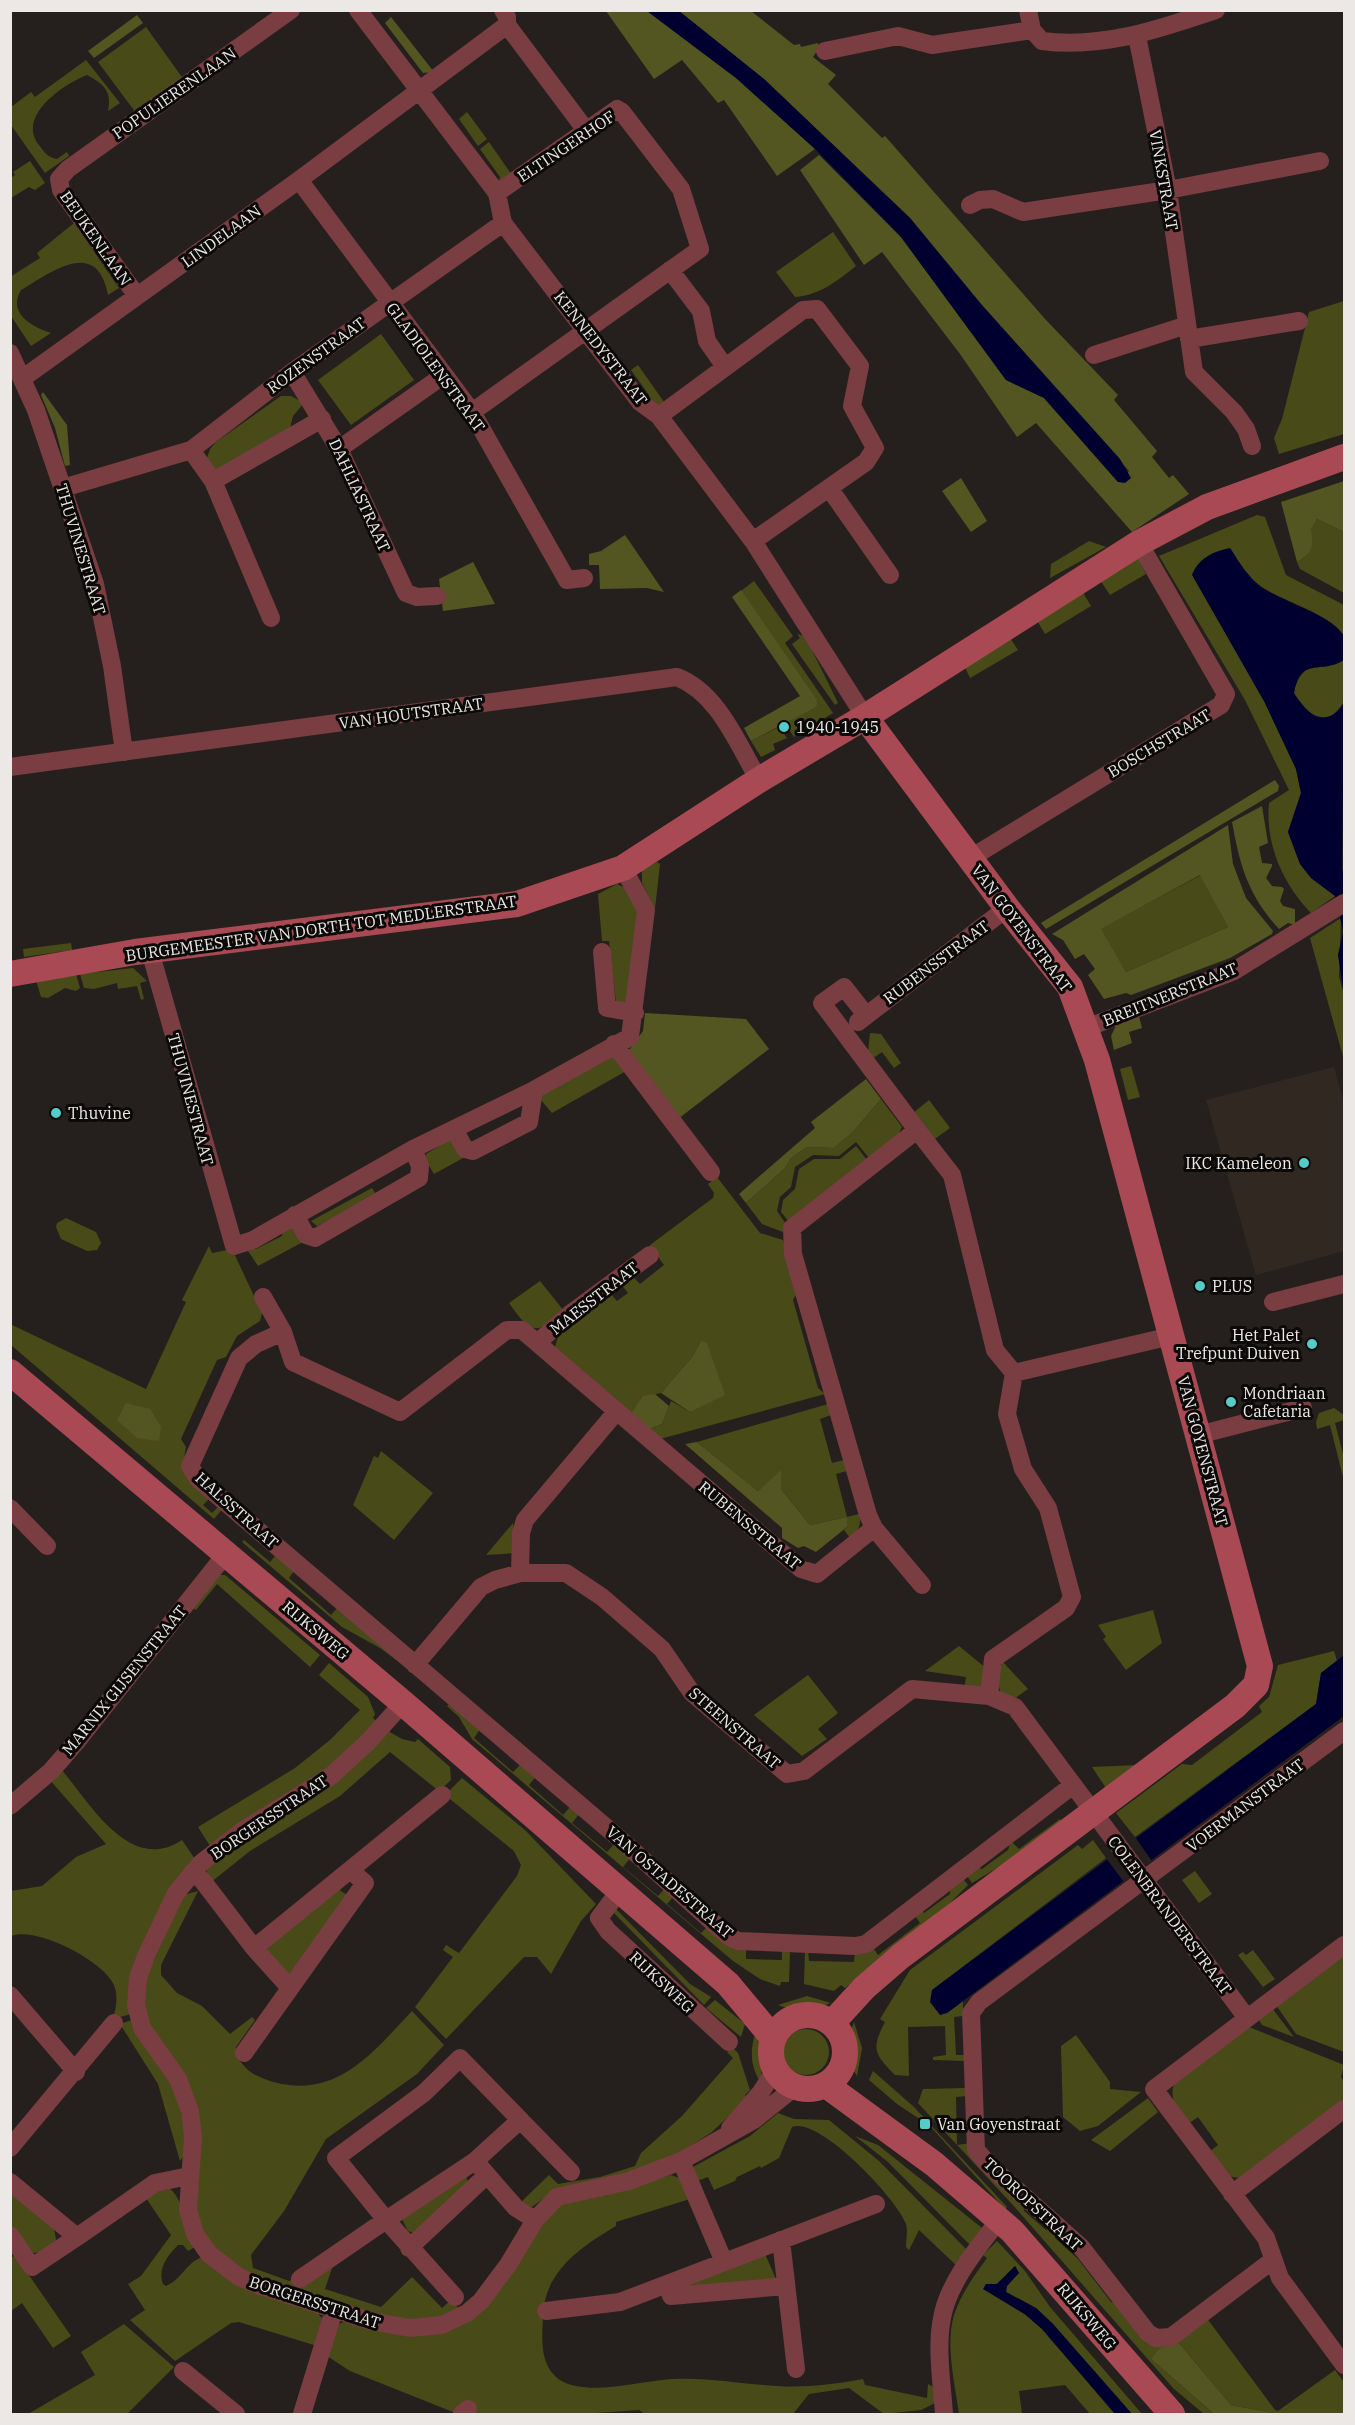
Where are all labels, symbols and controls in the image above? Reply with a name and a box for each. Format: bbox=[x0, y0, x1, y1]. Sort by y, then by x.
street label: POPULIERENLAAN bbox=[108, 43, 240, 143]
street label: ELTINGERHOF bbox=[513, 106, 619, 186]
street label: VINKSTRAAT bbox=[1145, 128, 1183, 232]
street label: BEUKENLAAN bbox=[56, 187, 136, 289]
street label: LINDELAAN bbox=[177, 200, 265, 272]
street label: KENNEDYSTRAAT bbox=[550, 287, 652, 409]
street label: GLADIOLENSTRAAT bbox=[382, 298, 490, 436]
street label: ROZENSTRAAT bbox=[263, 313, 369, 397]
street label: DAHLIASTRAAT bbox=[325, 435, 395, 555]
street label: THUVINESTRAAT bbox=[52, 481, 110, 617]
street label: VAN HOUTSTRAAT bbox=[338, 693, 484, 733]
street label: BOSCHSTRAAT bbox=[1104, 704, 1214, 782]
place label: 1940-1945 bbox=[796, 717, 879, 737]
marker: 1940-1945 bbox=[777, 720, 791, 734]
street label: VAN GOYENSTRAAT bbox=[967, 860, 1077, 996]
street label: BURGEMEESTER VAN DORTH TOT MEDLERSTRAAT bbox=[124, 891, 518, 965]
street label: RUBENSSTRAAT bbox=[879, 916, 993, 1008]
street label: BREITNERSTRAAT bbox=[1100, 958, 1240, 1030]
street label: THUVINESTRAAT bbox=[164, 1031, 218, 1167]
place label: Thuvine bbox=[68, 1103, 131, 1123]
marker: Thuvine bbox=[49, 1106, 63, 1120]
place label: IKC Kameleon bbox=[1185, 1153, 1292, 1173]
marker: IKC Kameleon bbox=[1297, 1156, 1311, 1170]
street label: MAESSTRAAT bbox=[546, 1257, 642, 1339]
place label: PLUS bbox=[1212, 1276, 1252, 1296]
marker: PLUS bbox=[1193, 1279, 1207, 1293]
place label: Het Palet Trefpunt Duiven bbox=[1176, 1325, 1300, 1363]
marker: Het Palet Trefpunt Duiven bbox=[1305, 1337, 1319, 1351]
street label: VAN GOYENSTRAAT bbox=[1173, 1374, 1233, 1528]
place label: Mondriaan Cafetaria bbox=[1243, 1383, 1326, 1421]
marker: Mondriaan Cafetaria bbox=[1224, 1395, 1238, 1409]
street label: HALSSTRAAT bbox=[191, 1468, 283, 1552]
street label: RUBENSSTRAAT bbox=[695, 1476, 805, 1574]
street label: RIJKSWEG bbox=[278, 1596, 354, 1664]
street label: MARNIX GIJSENSTRAAT bbox=[57, 1601, 191, 1759]
street label: STEENSTRAAT bbox=[685, 1683, 785, 1773]
street label: VOERMANSTRAAT bbox=[1182, 1754, 1308, 1856]
street label: BORGERSSTRAAT bbox=[207, 1770, 331, 1864]
street label: VAN OSTADESTRAAT bbox=[602, 1821, 738, 1943]
street label: COLENBRANDERSTRAAT bbox=[1104, 1832, 1236, 1998]
street label: RIJKSWEG bbox=[625, 1947, 699, 2017]
place label: Van Goyenstraat bbox=[937, 2114, 1061, 2134]
marker: Van Goyenstraat bbox=[918, 2117, 932, 2131]
street label: TOOROPSTRAAT bbox=[979, 2153, 1087, 2255]
street label: BORGERSSTRAAT bbox=[247, 2271, 383, 2333]
street label: RIJKSWEG bbox=[1053, 2278, 1121, 2354]

